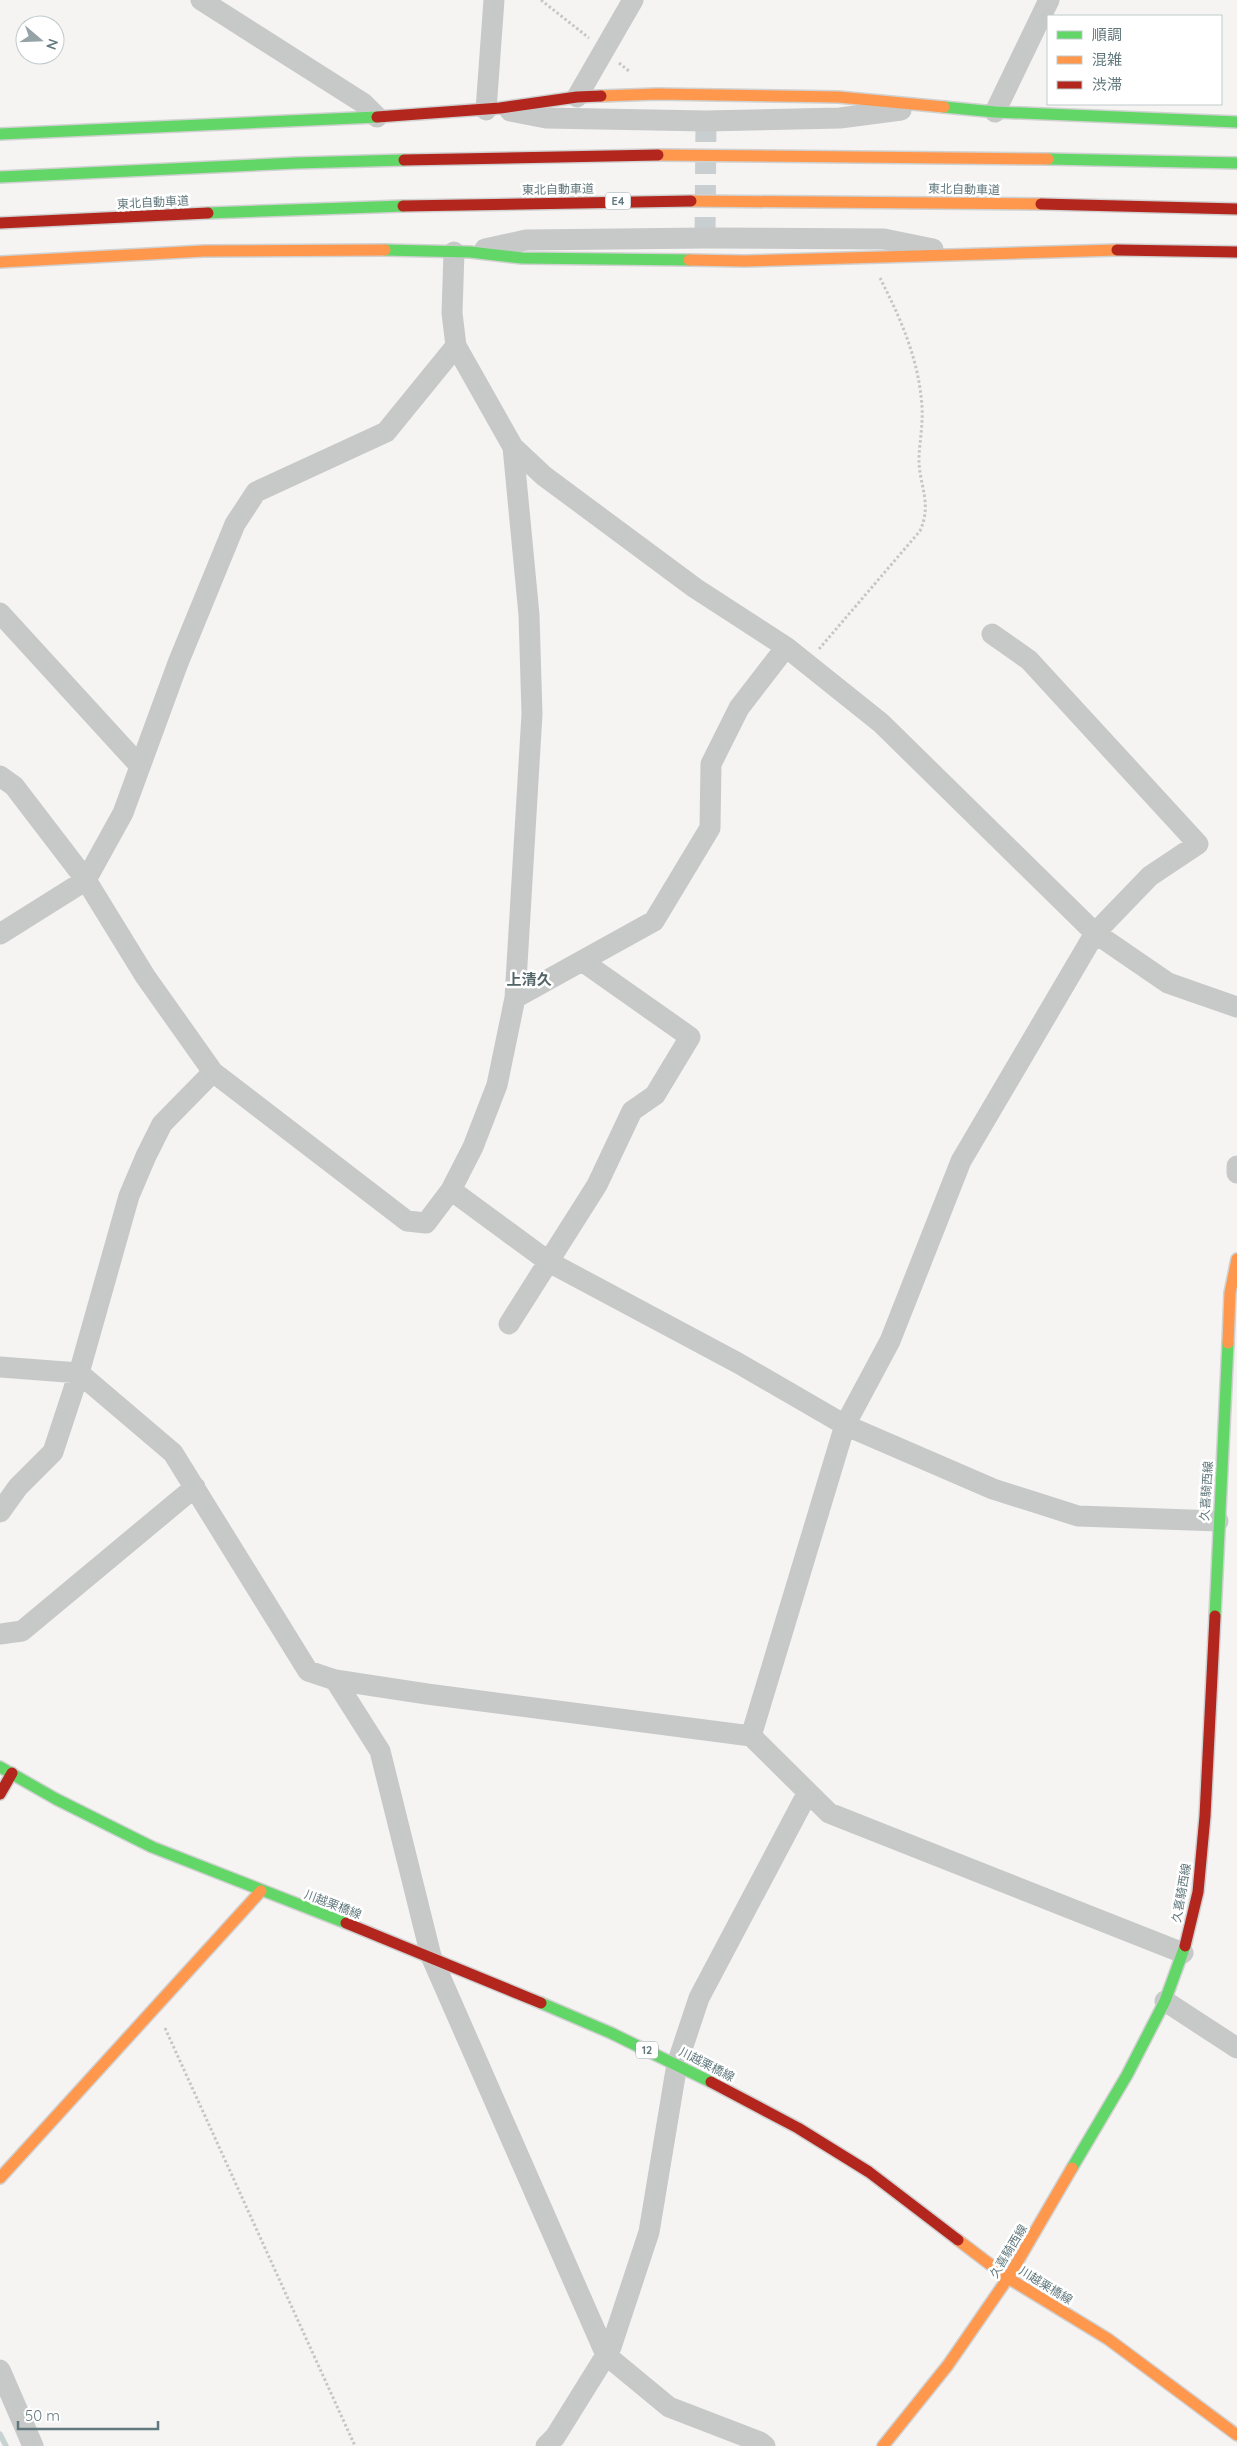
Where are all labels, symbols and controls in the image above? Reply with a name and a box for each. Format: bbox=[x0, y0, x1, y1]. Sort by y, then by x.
north arrow bbox=[15, 15, 65, 65]
legend bbox=[1047, 15, 1222, 105]
text: 順調 bbox=[1092, 25, 1122, 44]
text: N bbox=[42, 36, 62, 52]
text: 混雑 bbox=[1092, 50, 1122, 69]
text: 渋滞 bbox=[1092, 75, 1122, 94]
street label: 東北自動車道 bbox=[522, 181, 594, 197]
street label: 東北自動車道 bbox=[928, 181, 1000, 197]
road number: E4 bbox=[606, 192, 630, 210]
street label: 東北自動車道 bbox=[117, 193, 189, 211]
district label: 上清久 bbox=[506, 970, 552, 989]
street label: 久喜騎西線 bbox=[1196, 1461, 1216, 1521]
street label: 久喜騎西線 bbox=[1168, 1862, 1194, 1924]
street label: 川越栗橋線 bbox=[302, 1886, 364, 1922]
road number: 12 bbox=[636, 2042, 658, 2058]
street label: 川越栗橋線 bbox=[677, 2044, 737, 2084]
street label: 久喜騎西線 bbox=[986, 2221, 1030, 2281]
street label: 川越栗橋線 bbox=[1017, 2263, 1075, 2307]
scale bar bbox=[18, 2398, 158, 2430]
text: 50 m bbox=[25, 2406, 60, 2425]

